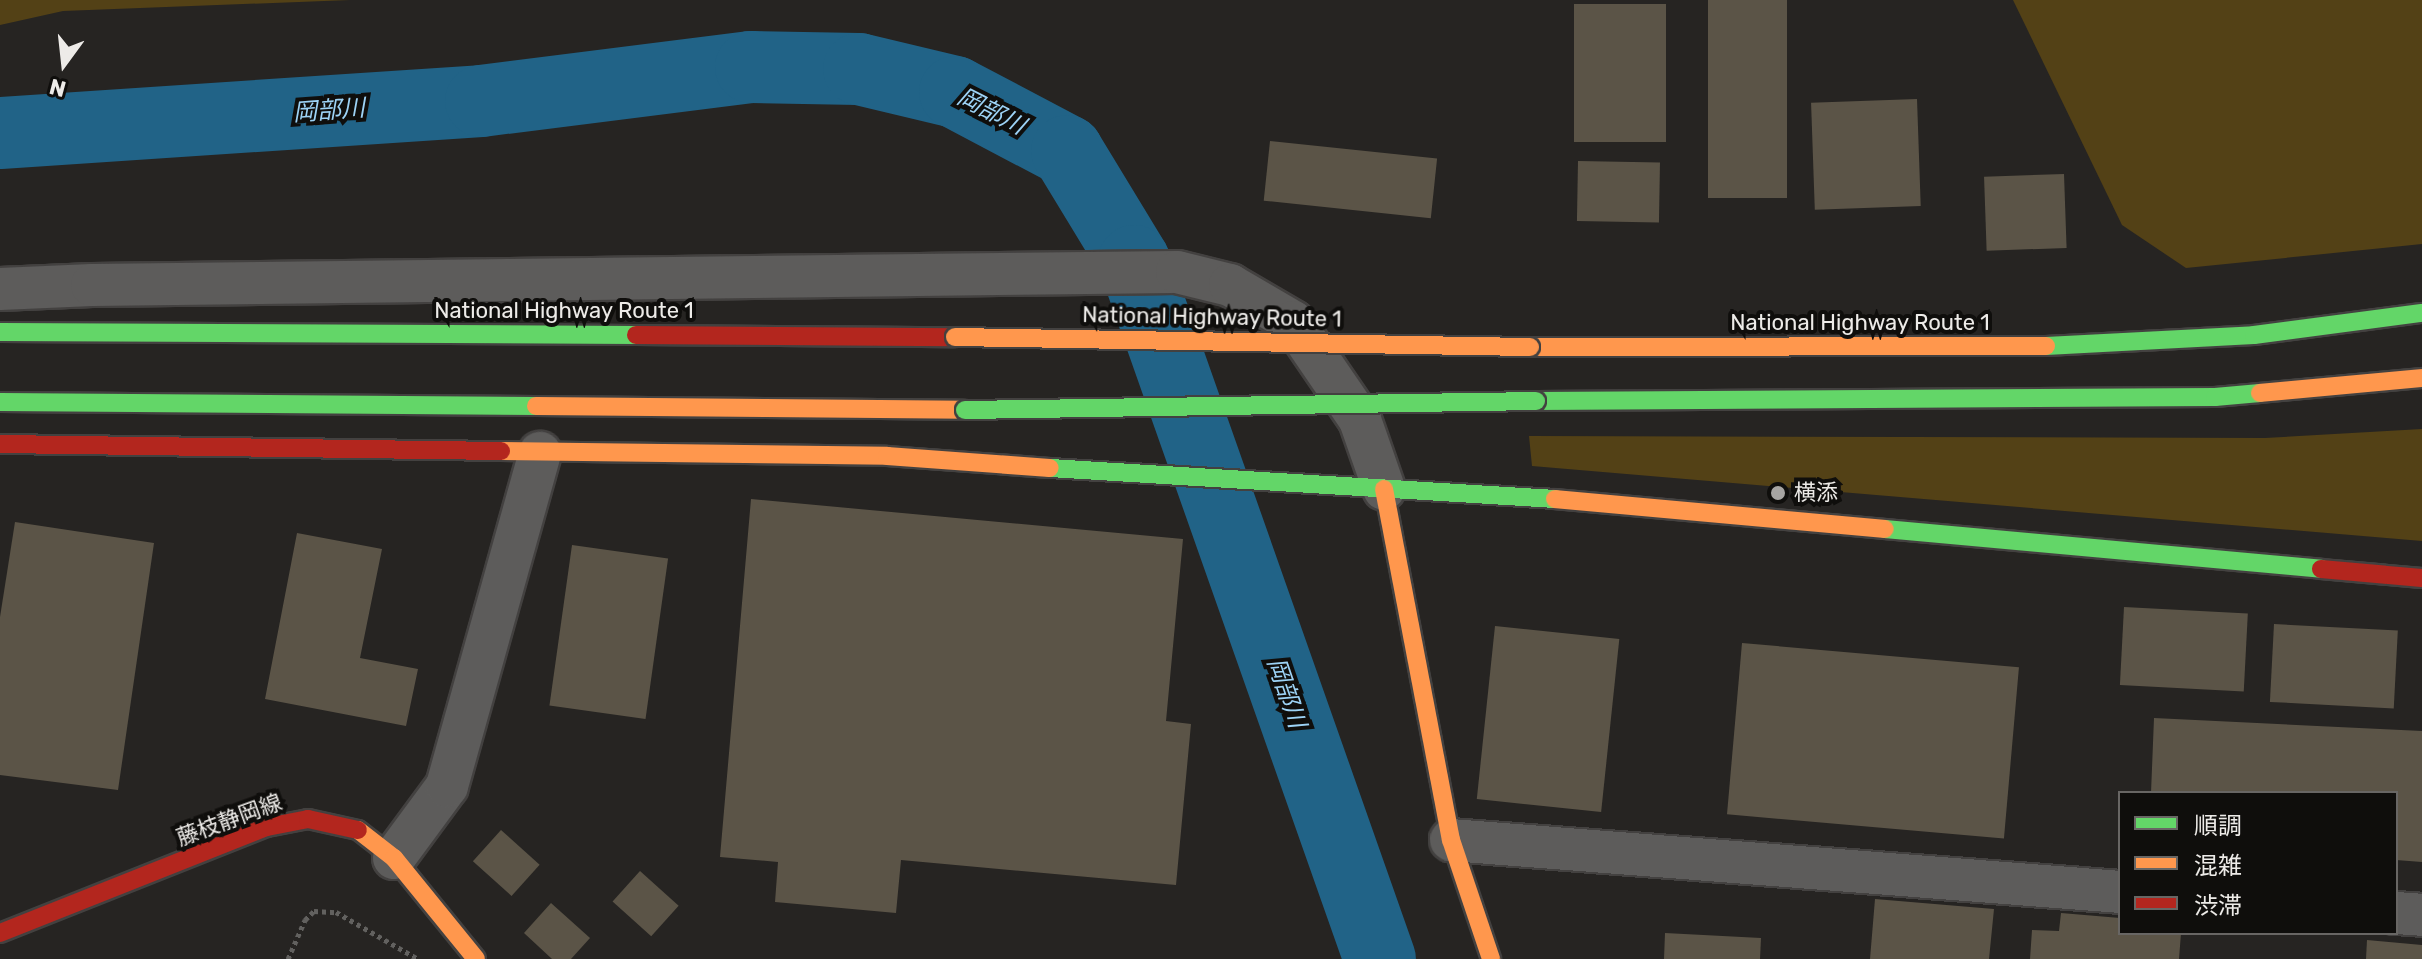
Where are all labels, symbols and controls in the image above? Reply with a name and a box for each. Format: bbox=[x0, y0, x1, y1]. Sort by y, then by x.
north arrow bbox=[24, 24, 104, 104]
text: N bbox=[47, 73, 69, 103]
water label: 岡部川 bbox=[952, 83, 1030, 141]
water label: 岡部川 bbox=[292, 94, 366, 128]
street label: National Highway Route 1 bbox=[434, 298, 694, 324]
street label: National Highway Route 1 bbox=[1082, 302, 1342, 332]
street label: National Highway Route 1 bbox=[1730, 310, 1990, 336]
place label: 横添 bbox=[1794, 480, 1838, 506]
marker: 横添 bbox=[1769, 484, 1787, 502]
water label: 岡部川 bbox=[1261, 654, 1311, 732]
street label: 藤枝静岡線 bbox=[173, 789, 285, 851]
legend bbox=[2118, 791, 2398, 935]
text: 順調 bbox=[2194, 812, 2242, 840]
text: 混雑 bbox=[2194, 852, 2242, 880]
text: 渋滞 bbox=[2194, 892, 2242, 920]

